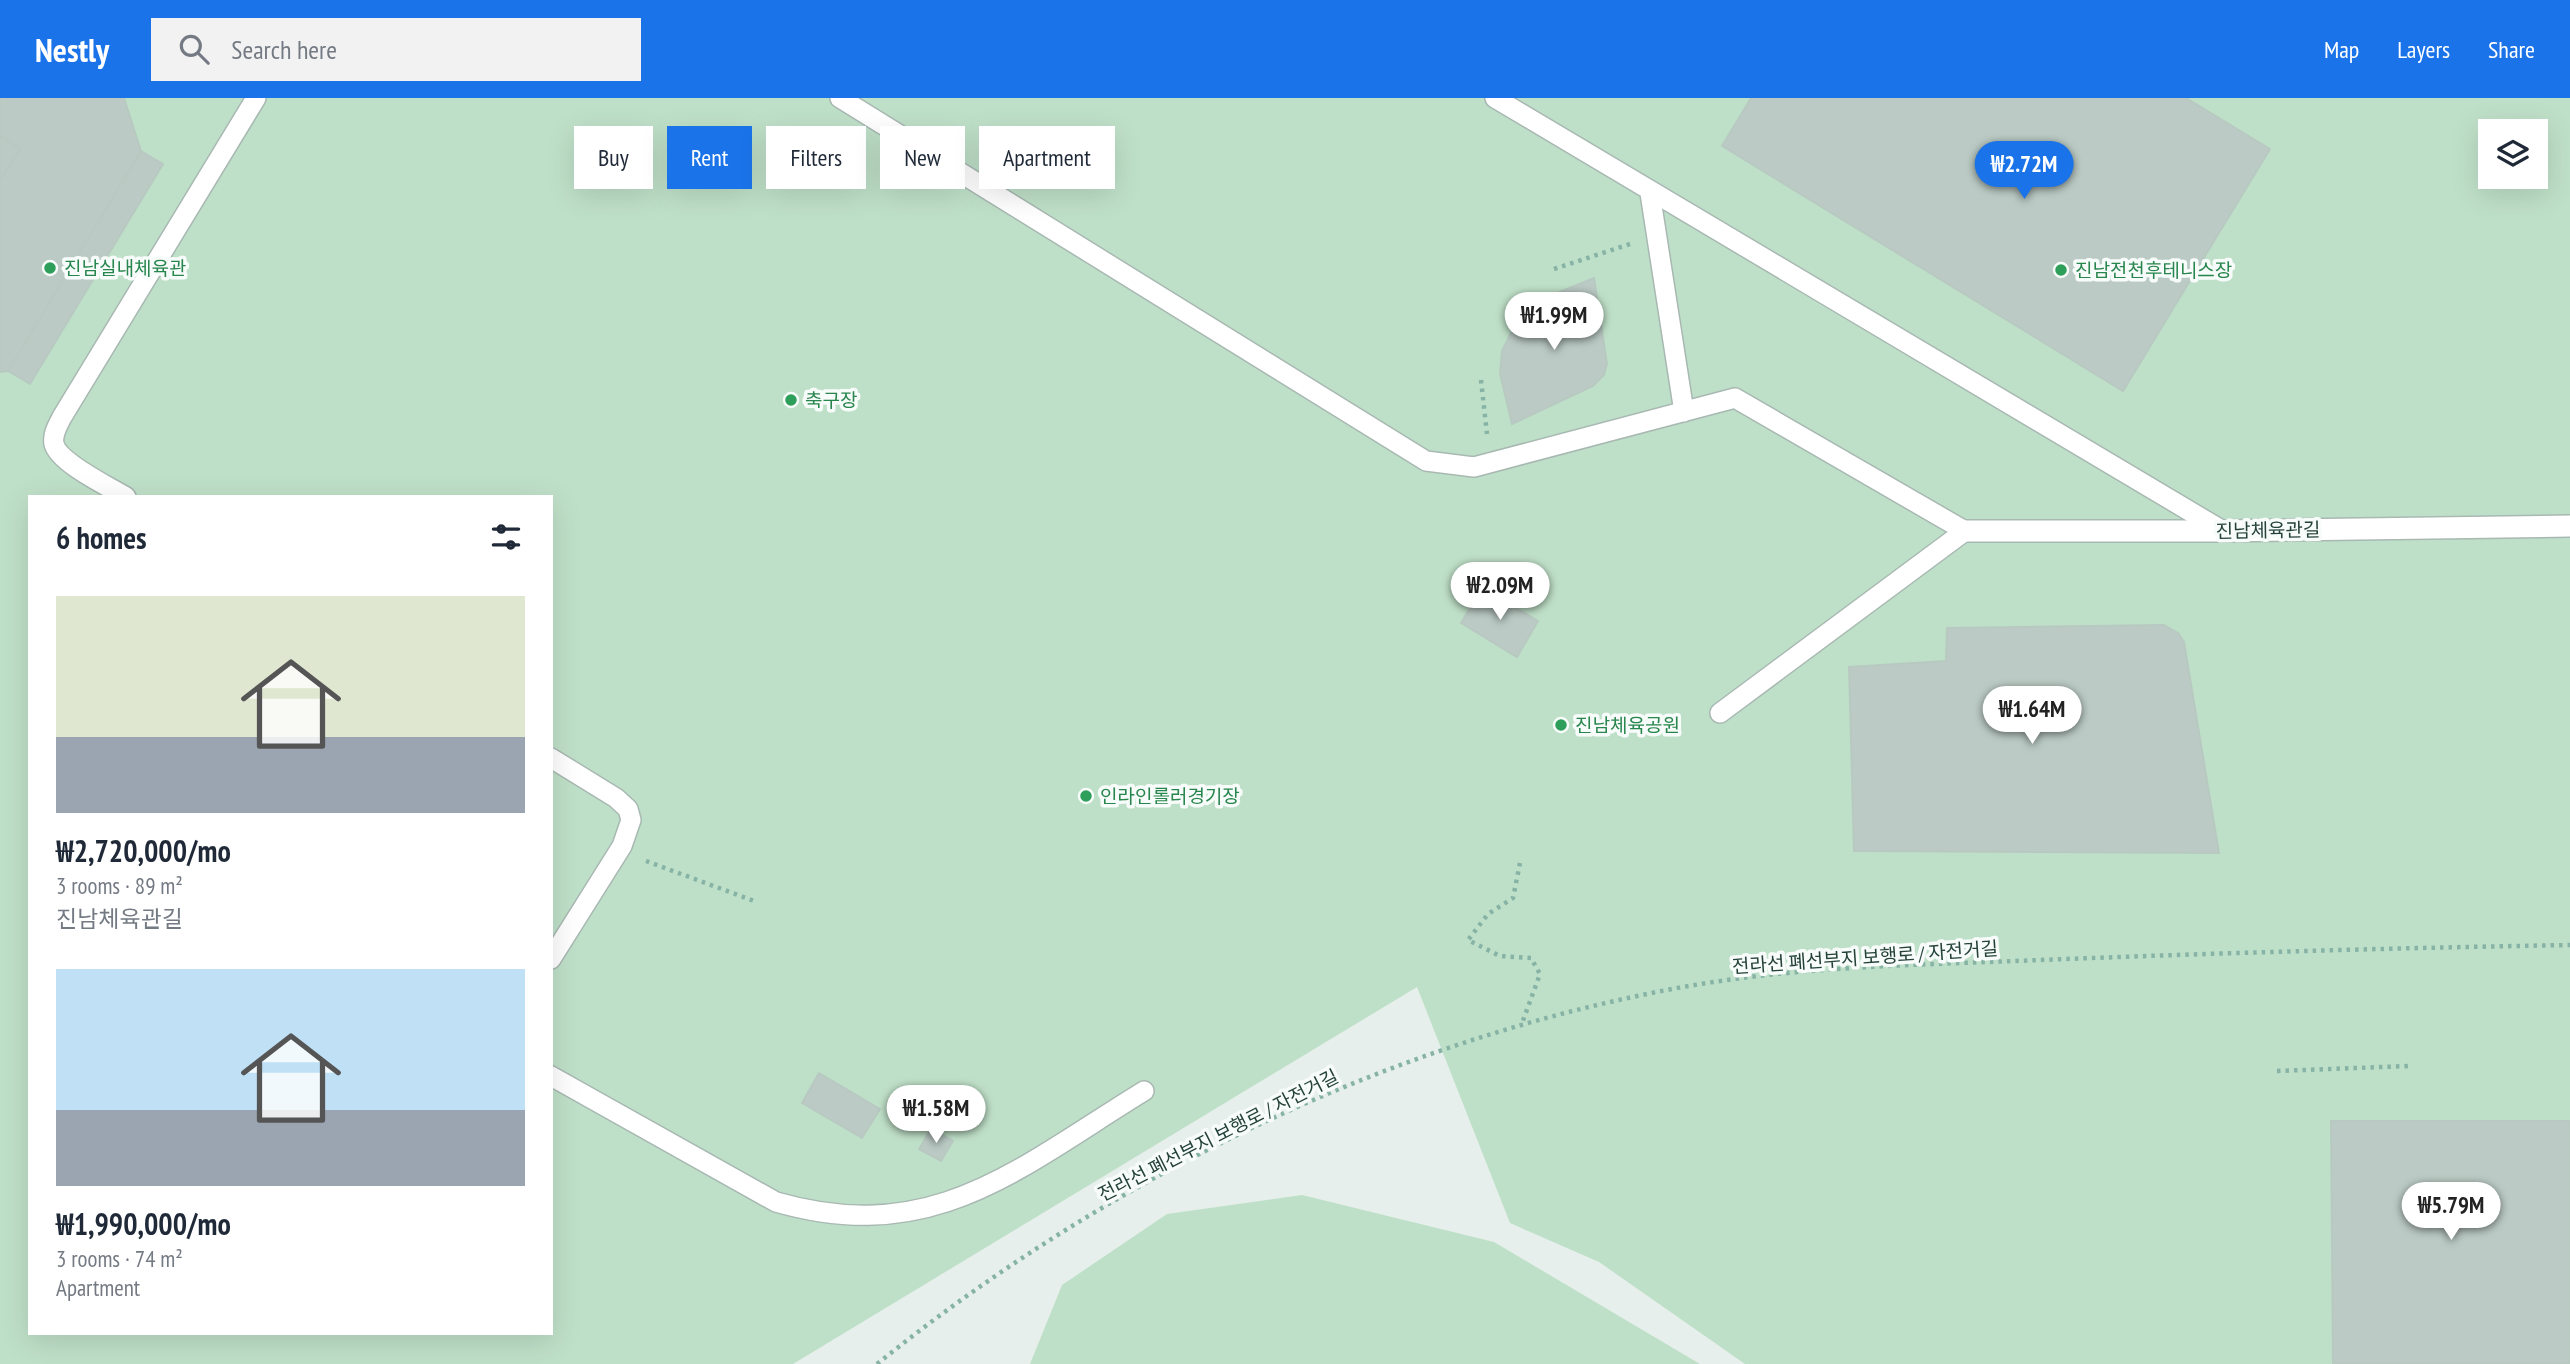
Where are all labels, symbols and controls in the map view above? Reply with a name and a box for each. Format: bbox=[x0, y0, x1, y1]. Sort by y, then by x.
search box bbox=[151, 18, 641, 81]
text: Nestly bbox=[35, 28, 109, 71]
icon: search bbox=[175, 30, 213, 68]
text: Search here bbox=[231, 33, 337, 66]
text: Map bbox=[2324, 34, 2359, 65]
text: Layers bbox=[2397, 34, 2450, 65]
text: Share bbox=[2488, 34, 2535, 65]
map controls bbox=[2478, 119, 2548, 189]
button: layers bbox=[2478, 119, 2548, 189]
chip: Buy bbox=[574, 126, 653, 189]
chip: Rent bbox=[667, 126, 752, 189]
chip: Filters bbox=[766, 126, 866, 189]
chip: New bbox=[880, 126, 965, 189]
chip: Apartment bbox=[979, 126, 1115, 189]
pin: ₩2.72M bbox=[1967, 141, 2081, 201]
text: ₩2.72M bbox=[1991, 149, 2057, 178]
place label: 진남실내체육관 bbox=[64, 256, 186, 280]
place label: 진남전천후테니스장 bbox=[2075, 258, 2232, 282]
marker: 진남실내체육관 bbox=[42, 260, 58, 276]
marker: 진남전천후테니스장 bbox=[2053, 262, 2069, 278]
pin: ₩1.99M bbox=[1497, 292, 1611, 352]
text: ₩1.99M bbox=[1521, 300, 1587, 329]
place label: 축구장 bbox=[805, 388, 857, 412]
marker: 축구장 bbox=[783, 392, 799, 408]
street label: 진남체육관길 bbox=[2215, 517, 2321, 543]
text: 6 homes bbox=[56, 518, 147, 557]
icon: filters bbox=[487, 518, 525, 556]
pin: ₩2.09M bbox=[1443, 562, 1557, 622]
text: ₩2.09M bbox=[1467, 570, 1533, 599]
icon: home bbox=[228, 641, 354, 767]
pin: ₩1.64M bbox=[1975, 686, 2089, 746]
text: ₩1.64M bbox=[1999, 694, 2065, 723]
place label: 진남체육공원 bbox=[1575, 713, 1680, 737]
marker: 진남체육공원 bbox=[1553, 717, 1569, 733]
place label: 인라인롤러경기장 bbox=[1100, 784, 1240, 808]
marker: 인라인롤러경기장 bbox=[1078, 788, 1094, 804]
text: ₩2,720,000/mo bbox=[56, 831, 231, 870]
text: 3 rooms · 89 m² bbox=[56, 871, 183, 900]
text: 진남체육관길 bbox=[56, 904, 183, 933]
street label: 전라선 폐선부지 보행로 / 자전거길 bbox=[1731, 936, 1999, 978]
icon: home bbox=[228, 1015, 354, 1141]
street label: 전라선 폐선부지 보행로 / 자전거길 bbox=[1094, 1064, 1342, 1206]
pin: ₩1.58M bbox=[879, 1086, 993, 1145]
text: ₩1.58M bbox=[903, 1093, 969, 1122]
pin: ₩5.79M bbox=[2394, 1182, 2508, 1242]
text: ₩5.79M bbox=[2418, 1190, 2484, 1219]
text: ₩1,990,000/mo bbox=[56, 1204, 231, 1243]
text: 3 rooms · 74 m² bbox=[56, 1244, 183, 1273]
text: Apartment bbox=[56, 1273, 140, 1302]

